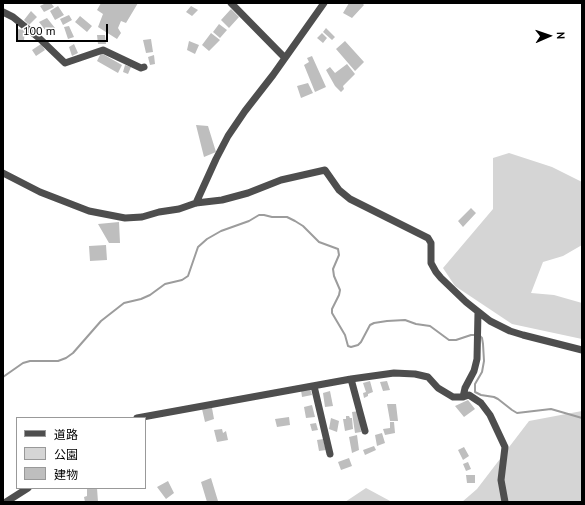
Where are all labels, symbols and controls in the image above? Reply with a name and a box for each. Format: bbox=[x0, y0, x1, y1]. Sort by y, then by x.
scale bar bbox=[18, 16, 110, 42]
north arrow bbox=[529, 16, 569, 56]
text: 100 m bbox=[23, 23, 56, 38]
text: N bbox=[554, 32, 568, 39]
legend bbox=[16, 417, 146, 489]
text: 道路 bbox=[54, 427, 78, 442]
text: 公園 bbox=[54, 447, 78, 462]
text: 建物 bbox=[54, 467, 78, 482]

